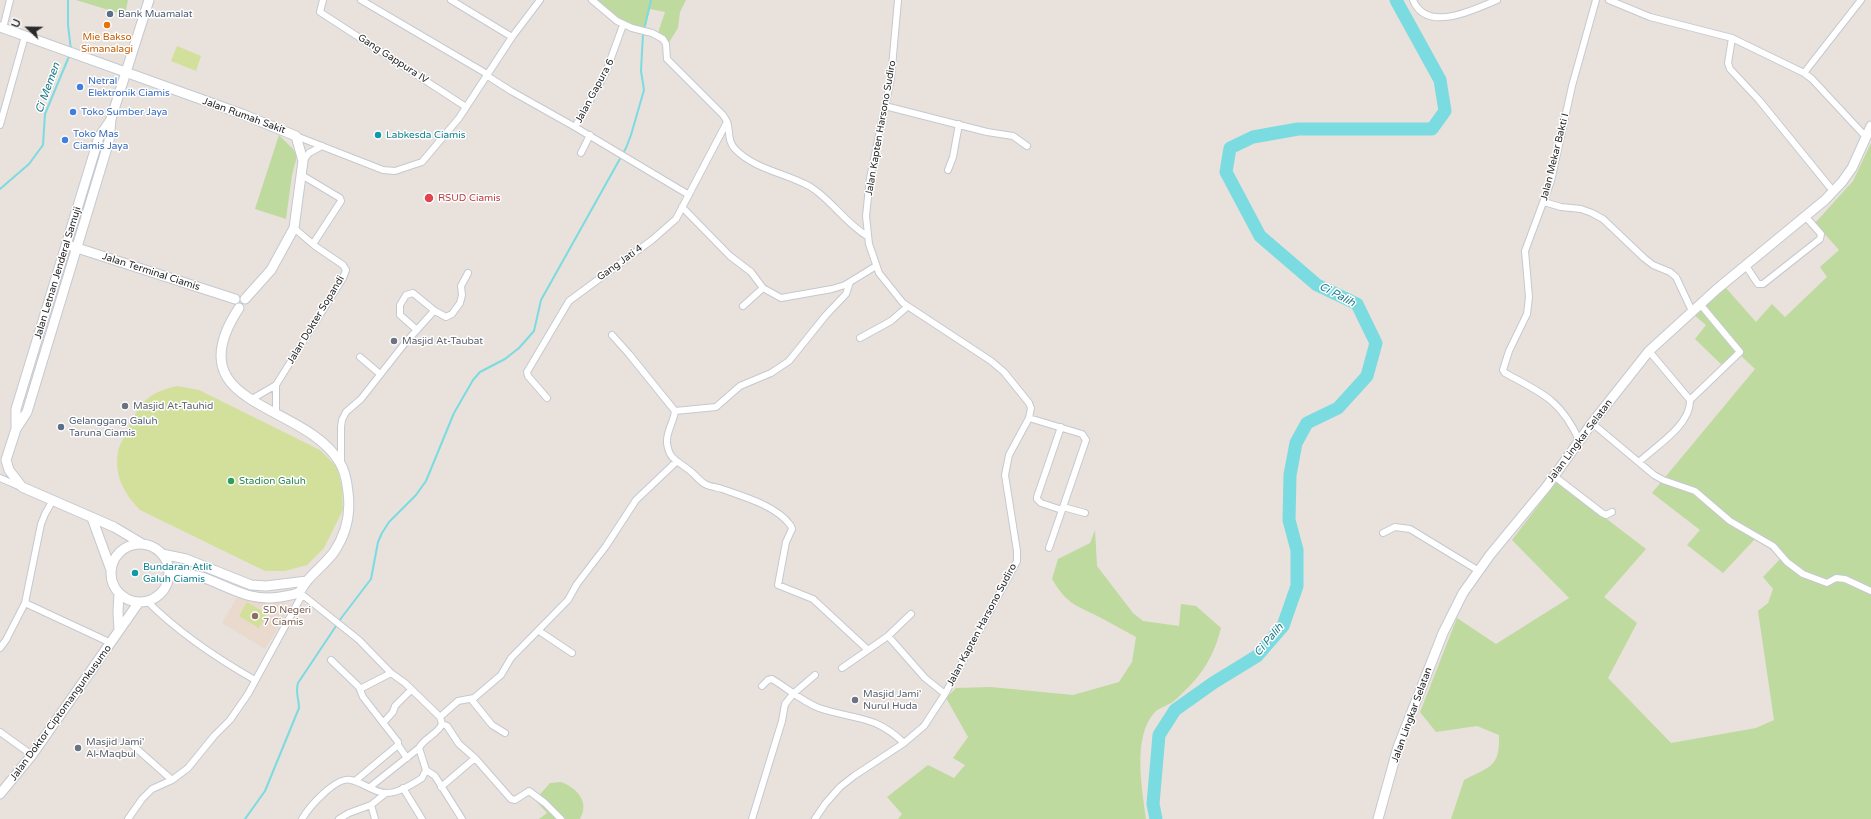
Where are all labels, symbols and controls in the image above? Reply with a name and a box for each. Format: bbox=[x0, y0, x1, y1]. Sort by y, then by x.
north arrow bbox=[8, 8, 48, 48]
place label: Bank Muamalat bbox=[118, 8, 193, 20]
marker: Bank Muamalat bbox=[105, 9, 115, 19]
text: U bbox=[9, 17, 24, 30]
marker: Mie Bakso Simanalagi bbox=[102, 20, 112, 30]
place label: Mie Bakso Simanalagi bbox=[81, 31, 133, 54]
street label: Gang Gappura IV bbox=[355, 32, 431, 86]
street label: Jalan Gapura 6 bbox=[573, 57, 617, 125]
street label: Jalan Kapten Harsono Sudiro bbox=[863, 59, 899, 197]
water label: Ci Memen bbox=[33, 61, 63, 115]
place label: Netral Elektronik Ciamis bbox=[88, 75, 170, 98]
marker: Netral Elektronik Ciamis bbox=[75, 82, 85, 92]
street label: Jalan Rumah Sakit bbox=[201, 95, 287, 137]
place label: Toko Sumber Jaya bbox=[81, 106, 167, 118]
marker: Toko Sumber Jaya bbox=[68, 107, 78, 117]
street label: Jalan Mekar Bakti I bbox=[1538, 112, 1572, 202]
place label: Toko Mas Ciamis Jaya bbox=[73, 128, 128, 152]
place label: Labkesda Ciamis bbox=[386, 129, 466, 141]
marker: Labkesda Ciamis bbox=[373, 130, 383, 140]
marker: Toko Mas Ciamis Jaya bbox=[60, 135, 70, 145]
marker: RSUD Ciamis bbox=[423, 192, 435, 204]
place label: RSUD Ciamis bbox=[438, 192, 500, 204]
street label: Jalan Letnan Jenderal Samuji bbox=[32, 205, 84, 341]
street label: Gang Jati 4 bbox=[595, 242, 645, 284]
street label: Jalan Terminal Ciamis bbox=[101, 251, 201, 293]
street label: Jalan Dokter Sopandi bbox=[285, 274, 347, 366]
water label: Ci Palih bbox=[1317, 280, 1357, 310]
place label: Masjid At-Taubat bbox=[402, 335, 483, 347]
marker: Masjid At-Taubat bbox=[389, 336, 399, 346]
street label: Jalan Lingkar Selatan bbox=[1545, 397, 1615, 485]
place label: Masjid At-Tauhid bbox=[133, 400, 213, 412]
marker: Masjid At-Tauhid bbox=[120, 401, 130, 411]
place label: Gelanggang Galuh Taruna Ciamis bbox=[69, 415, 158, 438]
marker: Gelanggang Galuh Taruna Ciamis bbox=[56, 422, 66, 432]
place label: Stadion Galuh bbox=[239, 475, 306, 487]
marker: Stadion Galuh bbox=[226, 476, 236, 486]
place label: Bundaran Atlit Galuh Ciamis bbox=[143, 561, 212, 584]
street label: Jalan Kapten Harsono Sudiro bbox=[945, 562, 1019, 688]
marker: Bundaran Atlit Galuh Ciamis bbox=[130, 568, 140, 578]
place label: SD Negeri 7 Ciamis bbox=[263, 604, 311, 628]
marker: SD Negeri 7 Ciamis bbox=[250, 611, 260, 621]
water label: Ci Palih bbox=[1252, 621, 1286, 659]
street label: Jalan Doktor Ciptomangunkusumo bbox=[8, 643, 114, 783]
street label: Jalan Lingkar Selatan bbox=[1389, 666, 1435, 764]
place label: Masjid Jami' Nurul Huda bbox=[863, 688, 921, 712]
marker: Masjid Jami' Nurul Huda bbox=[850, 695, 860, 705]
place label: Masjid Jami' Al-Maqbul bbox=[86, 736, 144, 760]
marker: Masjid Jami' Al-Maqbul bbox=[73, 743, 83, 753]

